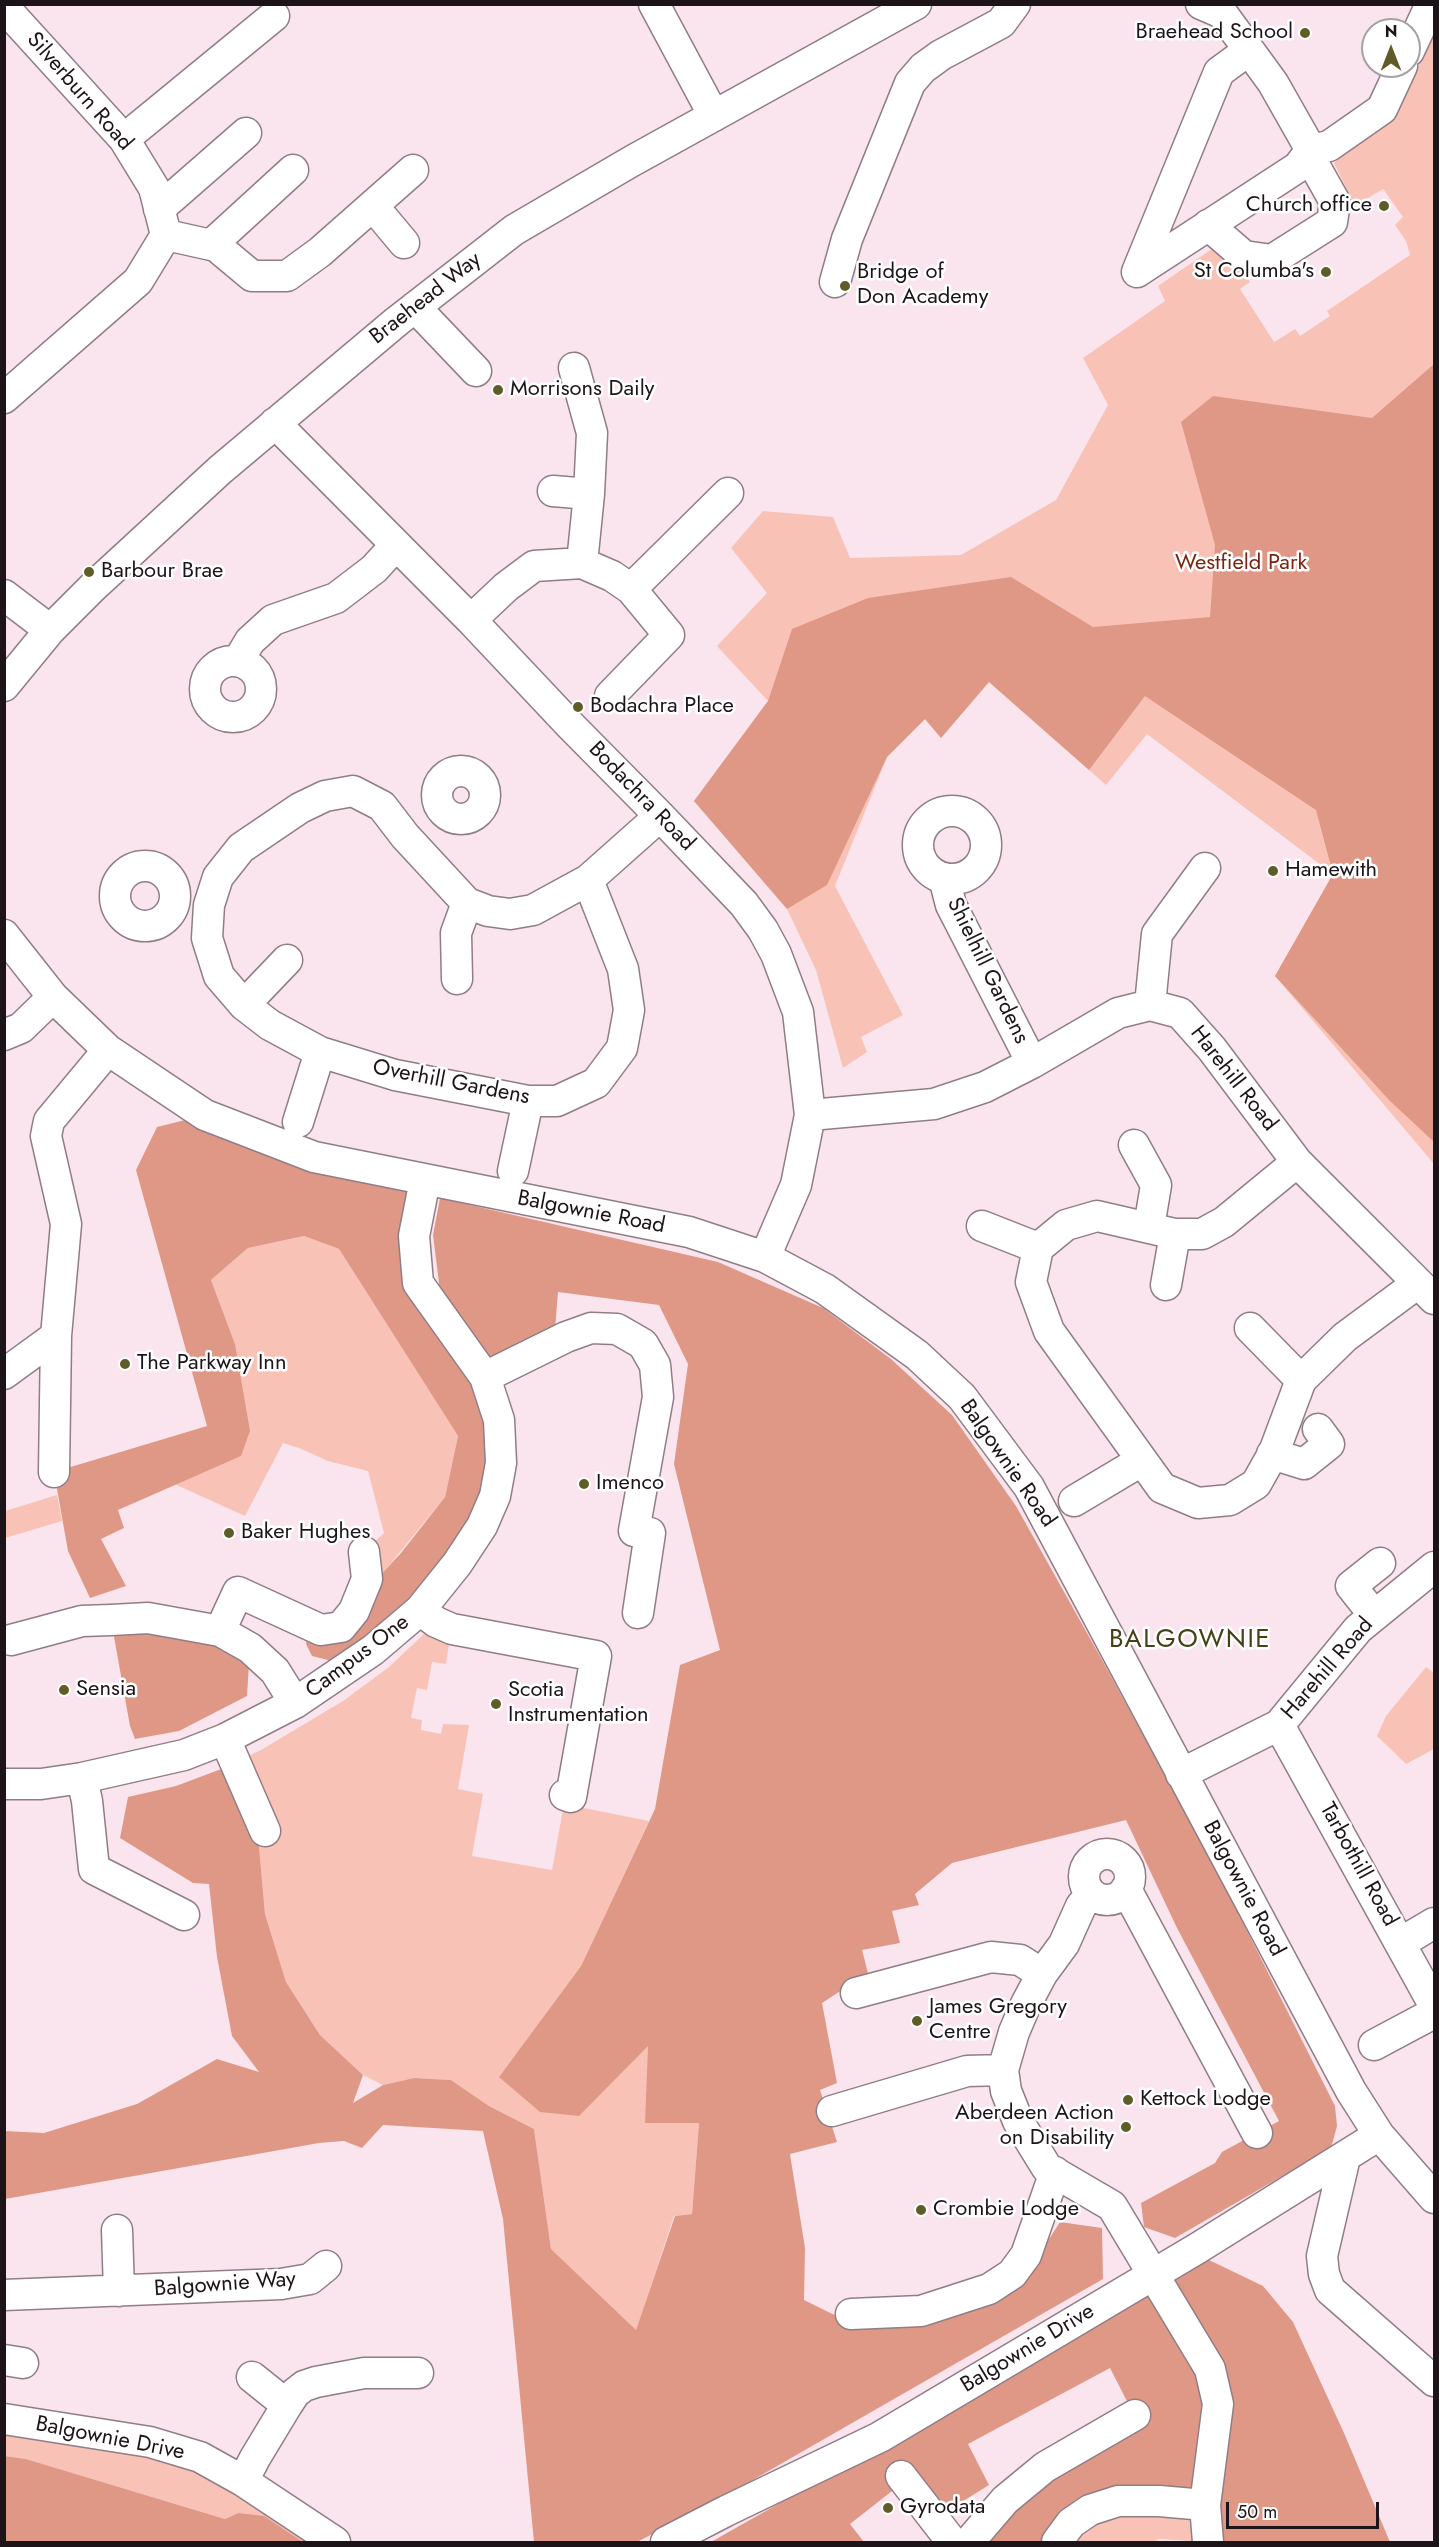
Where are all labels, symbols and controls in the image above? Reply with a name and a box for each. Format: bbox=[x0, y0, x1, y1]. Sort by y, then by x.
north arrow bbox=[1361, 18, 1421, 78]
place label: Braehead School bbox=[1135, 20, 1293, 46]
text: N bbox=[1385, 20, 1397, 43]
marker: Braehead School bbox=[1298, 26, 1312, 40]
street label: Silverburn Road bbox=[20, 27, 138, 157]
place label: Church office bbox=[1246, 193, 1372, 219]
marker: Church office bbox=[1377, 199, 1391, 213]
street label: Braehead Way bbox=[365, 247, 487, 351]
place label: St Columba's bbox=[1194, 259, 1314, 285]
place label: Bridge of Don Academy bbox=[857, 260, 988, 312]
marker: St Columba's bbox=[1319, 265, 1333, 279]
marker: Bridge of Don Academy bbox=[838, 279, 852, 293]
place label: Morrisons Daily bbox=[510, 377, 655, 403]
marker: Morrisons Daily bbox=[491, 383, 505, 397]
park label: Westfield Park bbox=[1175, 551, 1307, 577]
place label: Barbour Brae bbox=[101, 559, 223, 585]
marker: Barbour Brae bbox=[82, 565, 96, 579]
place label: Bodachra Place bbox=[590, 694, 734, 720]
marker: Bodachra Place bbox=[571, 700, 585, 714]
street label: Bodachra Road bbox=[582, 737, 700, 857]
place label: Hamewith bbox=[1285, 858, 1377, 884]
marker: Hamewith bbox=[1266, 864, 1280, 878]
street label: Shielhill Gardens bbox=[940, 894, 1034, 1048]
street label: Harehill Road bbox=[1184, 1021, 1282, 1137]
street label: Overhill Gardens bbox=[370, 1055, 532, 1111]
street label: Balgownie Road bbox=[515, 1186, 667, 1240]
place label: The Parkway Inn bbox=[137, 1351, 286, 1377]
marker: The Parkway Inn bbox=[118, 1357, 132, 1371]
street label: Balgownie Road bbox=[953, 1395, 1061, 1533]
place label: Imenco bbox=[596, 1471, 664, 1497]
marker: Imenco bbox=[577, 1477, 591, 1491]
place label: Baker Hughes bbox=[241, 1520, 370, 1546]
marker: Baker Hughes bbox=[222, 1526, 236, 1540]
street label: Campus One bbox=[301, 1610, 415, 1704]
street label: Harehill Road bbox=[1277, 1613, 1379, 1725]
district label: BALGOWNIE bbox=[1109, 1625, 1271, 1657]
place label: Sensia bbox=[76, 1677, 136, 1703]
place label: Scotia Instrumentation bbox=[508, 1678, 649, 1730]
marker: Sensia bbox=[57, 1683, 71, 1697]
marker: Scotia Instrumentation bbox=[489, 1697, 503, 1711]
street label: Tarbothill Road bbox=[1313, 1798, 1403, 1932]
street label: Balgownie Road bbox=[1196, 1817, 1290, 1961]
place label: James Gregory Centre bbox=[929, 1995, 1067, 2047]
marker: James Gregory Centre bbox=[910, 2014, 924, 2028]
place label: Kettock Lodge bbox=[1140, 2087, 1271, 2113]
marker: Kettock Lodge bbox=[1121, 2093, 1135, 2107]
place label: Aberdeen Action on Disability bbox=[955, 2101, 1114, 2152]
marker: Aberdeen Action on Disability bbox=[1119, 2120, 1133, 2134]
place label: Crombie Lodge bbox=[933, 2197, 1079, 2223]
marker: Crombie Lodge bbox=[914, 2203, 928, 2217]
street label: Balgownie Way bbox=[153, 2267, 297, 2303]
street label: Balgownie Drive bbox=[956, 2299, 1100, 2399]
street label: Balgownie Drive bbox=[33, 2412, 187, 2466]
scale bar bbox=[1229, 2490, 1382, 2528]
place label: Gyrodata bbox=[900, 2495, 985, 2521]
text: 50 m bbox=[1237, 2499, 1277, 2525]
marker: Gyrodata bbox=[881, 2501, 895, 2515]

